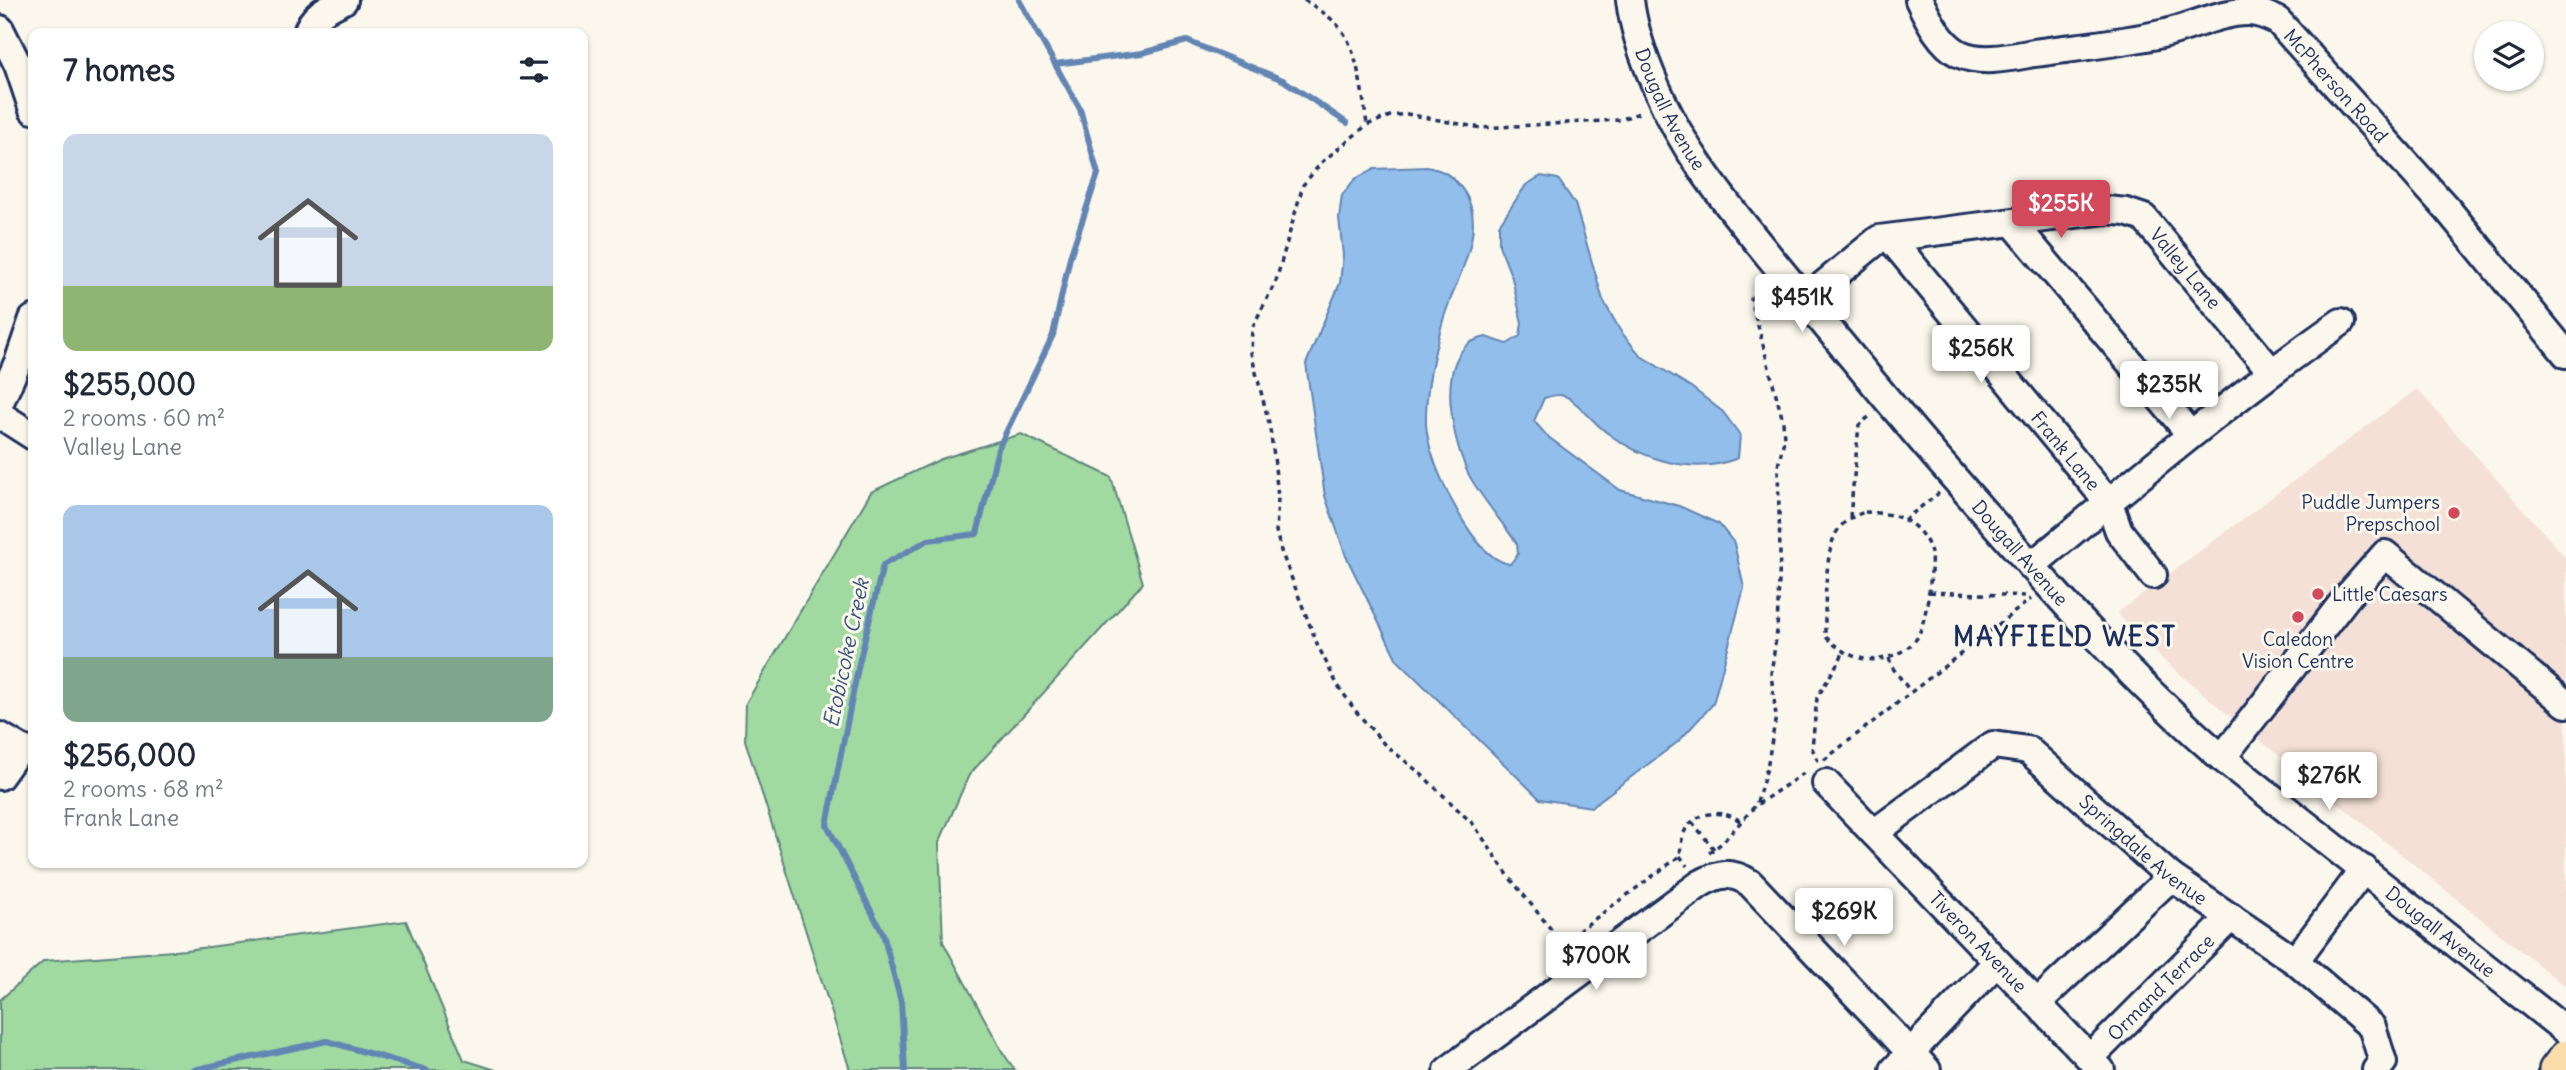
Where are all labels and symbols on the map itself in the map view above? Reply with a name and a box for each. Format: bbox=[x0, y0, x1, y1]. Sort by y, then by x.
street label: McPherson Road bbox=[2279, 24, 2393, 147]
street label: Dougall Avenue bbox=[1630, 45, 1711, 175]
pin: $255K bbox=[2012, 180, 2110, 240]
street label: Valley Lane bbox=[2145, 223, 2226, 314]
pin: $451K bbox=[1753, 274, 1851, 334]
pin: $256K bbox=[1932, 326, 2030, 385]
pin: $235K bbox=[2120, 362, 2218, 421]
street label: Frank Lane bbox=[2026, 406, 2106, 495]
place label: Puddle Jumpers Prepschool bbox=[2301, 490, 2440, 536]
street label: Dougall Avenue bbox=[1967, 495, 2073, 611]
marker: Puddle Jumpers Prepschool bbox=[2446, 505, 2462, 521]
water label: Etobicoke Creek bbox=[817, 575, 875, 730]
place label: Little Caesars bbox=[2332, 582, 2448, 606]
marker: Little Caesars bbox=[2310, 586, 2326, 602]
marker: Caledon Vision Centre bbox=[2290, 609, 2306, 625]
district label: MAYFIELD WEST bbox=[1953, 620, 2177, 653]
place label: Caledon Vision Centre bbox=[2242, 627, 2354, 673]
pin: $276K bbox=[2280, 752, 2378, 812]
street label: Springdale Avenue bbox=[2074, 789, 2212, 910]
street label: Dougall Avenue bbox=[2381, 881, 2500, 982]
street label: Tiveron Avenue bbox=[1924, 886, 2032, 998]
pin: $269K bbox=[1795, 888, 1893, 948]
street label: Ormand Terrace bbox=[2102, 929, 2219, 1046]
pin: $700K bbox=[1547, 932, 1645, 992]

